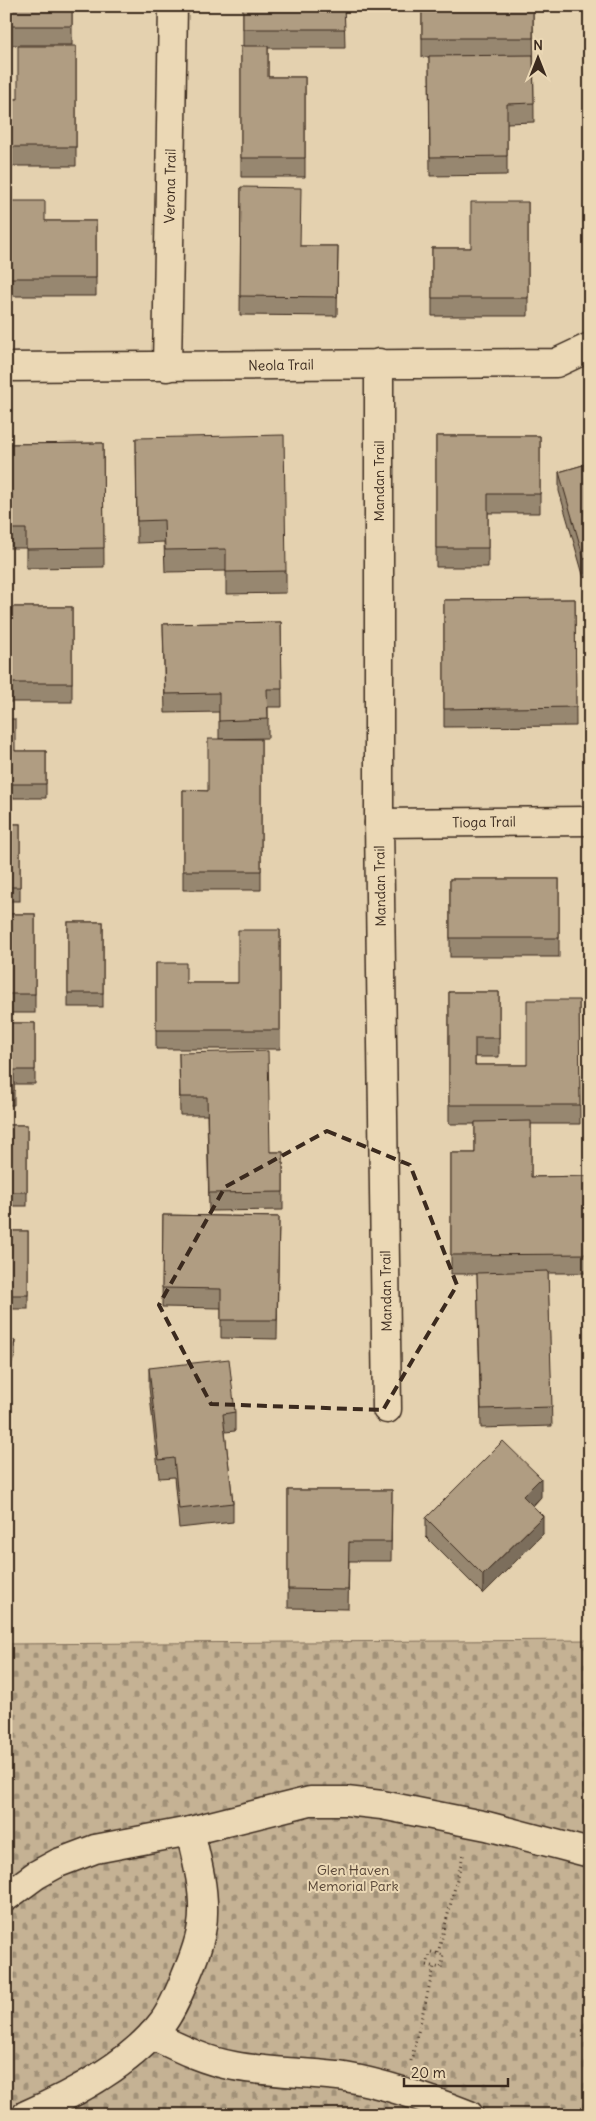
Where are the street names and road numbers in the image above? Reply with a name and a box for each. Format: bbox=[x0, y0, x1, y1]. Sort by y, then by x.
street label: Verona Trail bbox=[160, 148, 180, 224]
street label: Neola Trail bbox=[248, 355, 314, 375]
street label: Mandan Trail bbox=[370, 440, 388, 522]
street label: Tioga Trail bbox=[452, 812, 516, 832]
street label: Mandan Trail bbox=[370, 845, 390, 927]
street label: Mandan Trail bbox=[376, 1250, 396, 1332]

